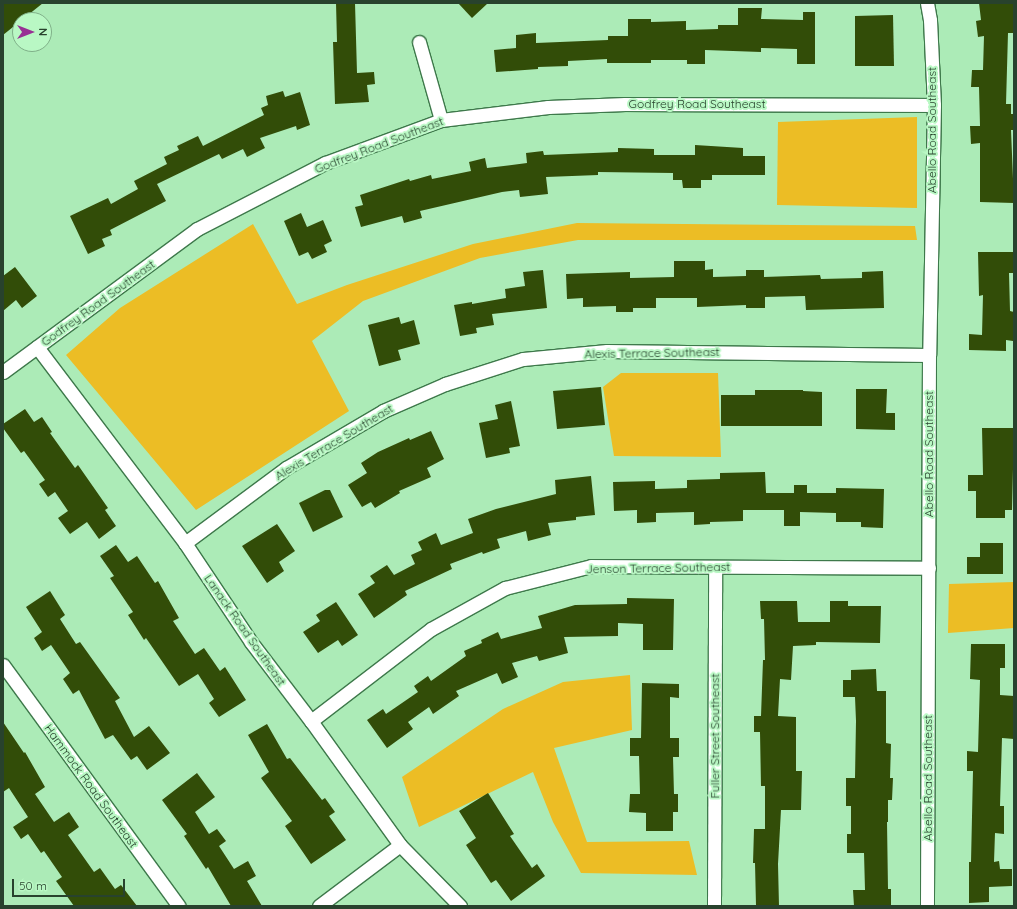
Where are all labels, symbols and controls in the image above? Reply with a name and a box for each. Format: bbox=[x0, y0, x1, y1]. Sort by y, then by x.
north arrow bbox=[12, 12, 52, 52]
text: N bbox=[36, 28, 50, 36]
street label: Abello Road Southeast bbox=[925, 67, 939, 193]
street label: Godfrey Road Southeast bbox=[629, 97, 765, 111]
street label: Godfrey Road Southeast bbox=[313, 114, 445, 176]
street label: Godfrey Road Southeast bbox=[38, 257, 158, 349]
street label: Alexis Terrace Southeast bbox=[584, 345, 720, 361]
street label: Abello Road Southeast bbox=[922, 391, 936, 517]
street label: Alexis Terrace Southeast bbox=[272, 401, 396, 483]
street label: Jenson Terrace Southeast bbox=[586, 560, 730, 576]
street label: Lanack Road Southeast bbox=[201, 572, 289, 688]
street label: Fuller Street Southeast bbox=[708, 673, 722, 799]
street label: Abello Road Southeast bbox=[921, 715, 935, 841]
street label: Hammock Road Southeast bbox=[41, 721, 141, 851]
scale bar bbox=[14, 871, 127, 897]
text: 50 m bbox=[19, 878, 47, 893]

